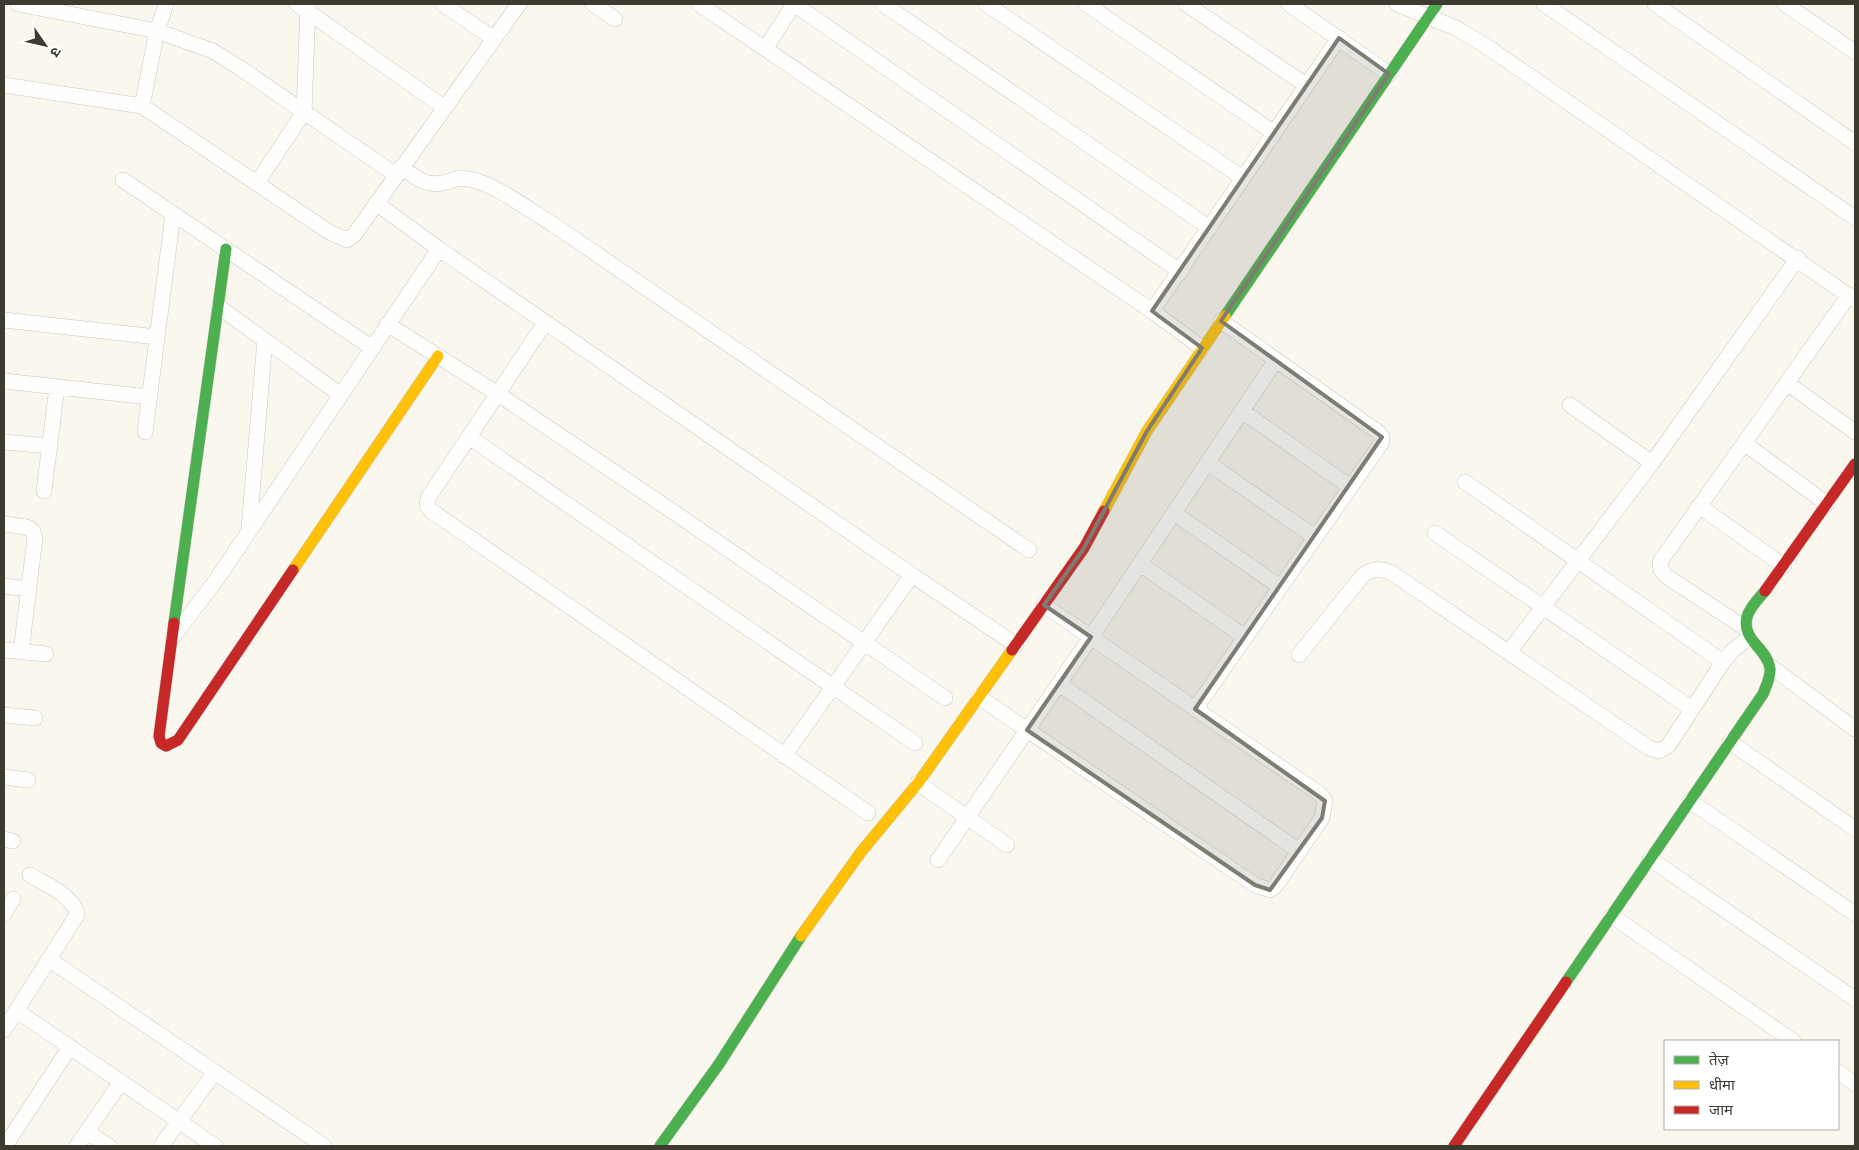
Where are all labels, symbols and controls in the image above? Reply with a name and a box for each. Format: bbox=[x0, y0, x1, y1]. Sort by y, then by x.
north arrow bbox=[20, 20, 70, 70]
text: उ bbox=[46, 44, 66, 62]
legend bbox=[1664, 1040, 1839, 1130]
text: तेज़ bbox=[1709, 1049, 1730, 1069]
text: धीमा bbox=[1709, 1074, 1736, 1094]
text: जाम bbox=[1709, 1099, 1734, 1119]

